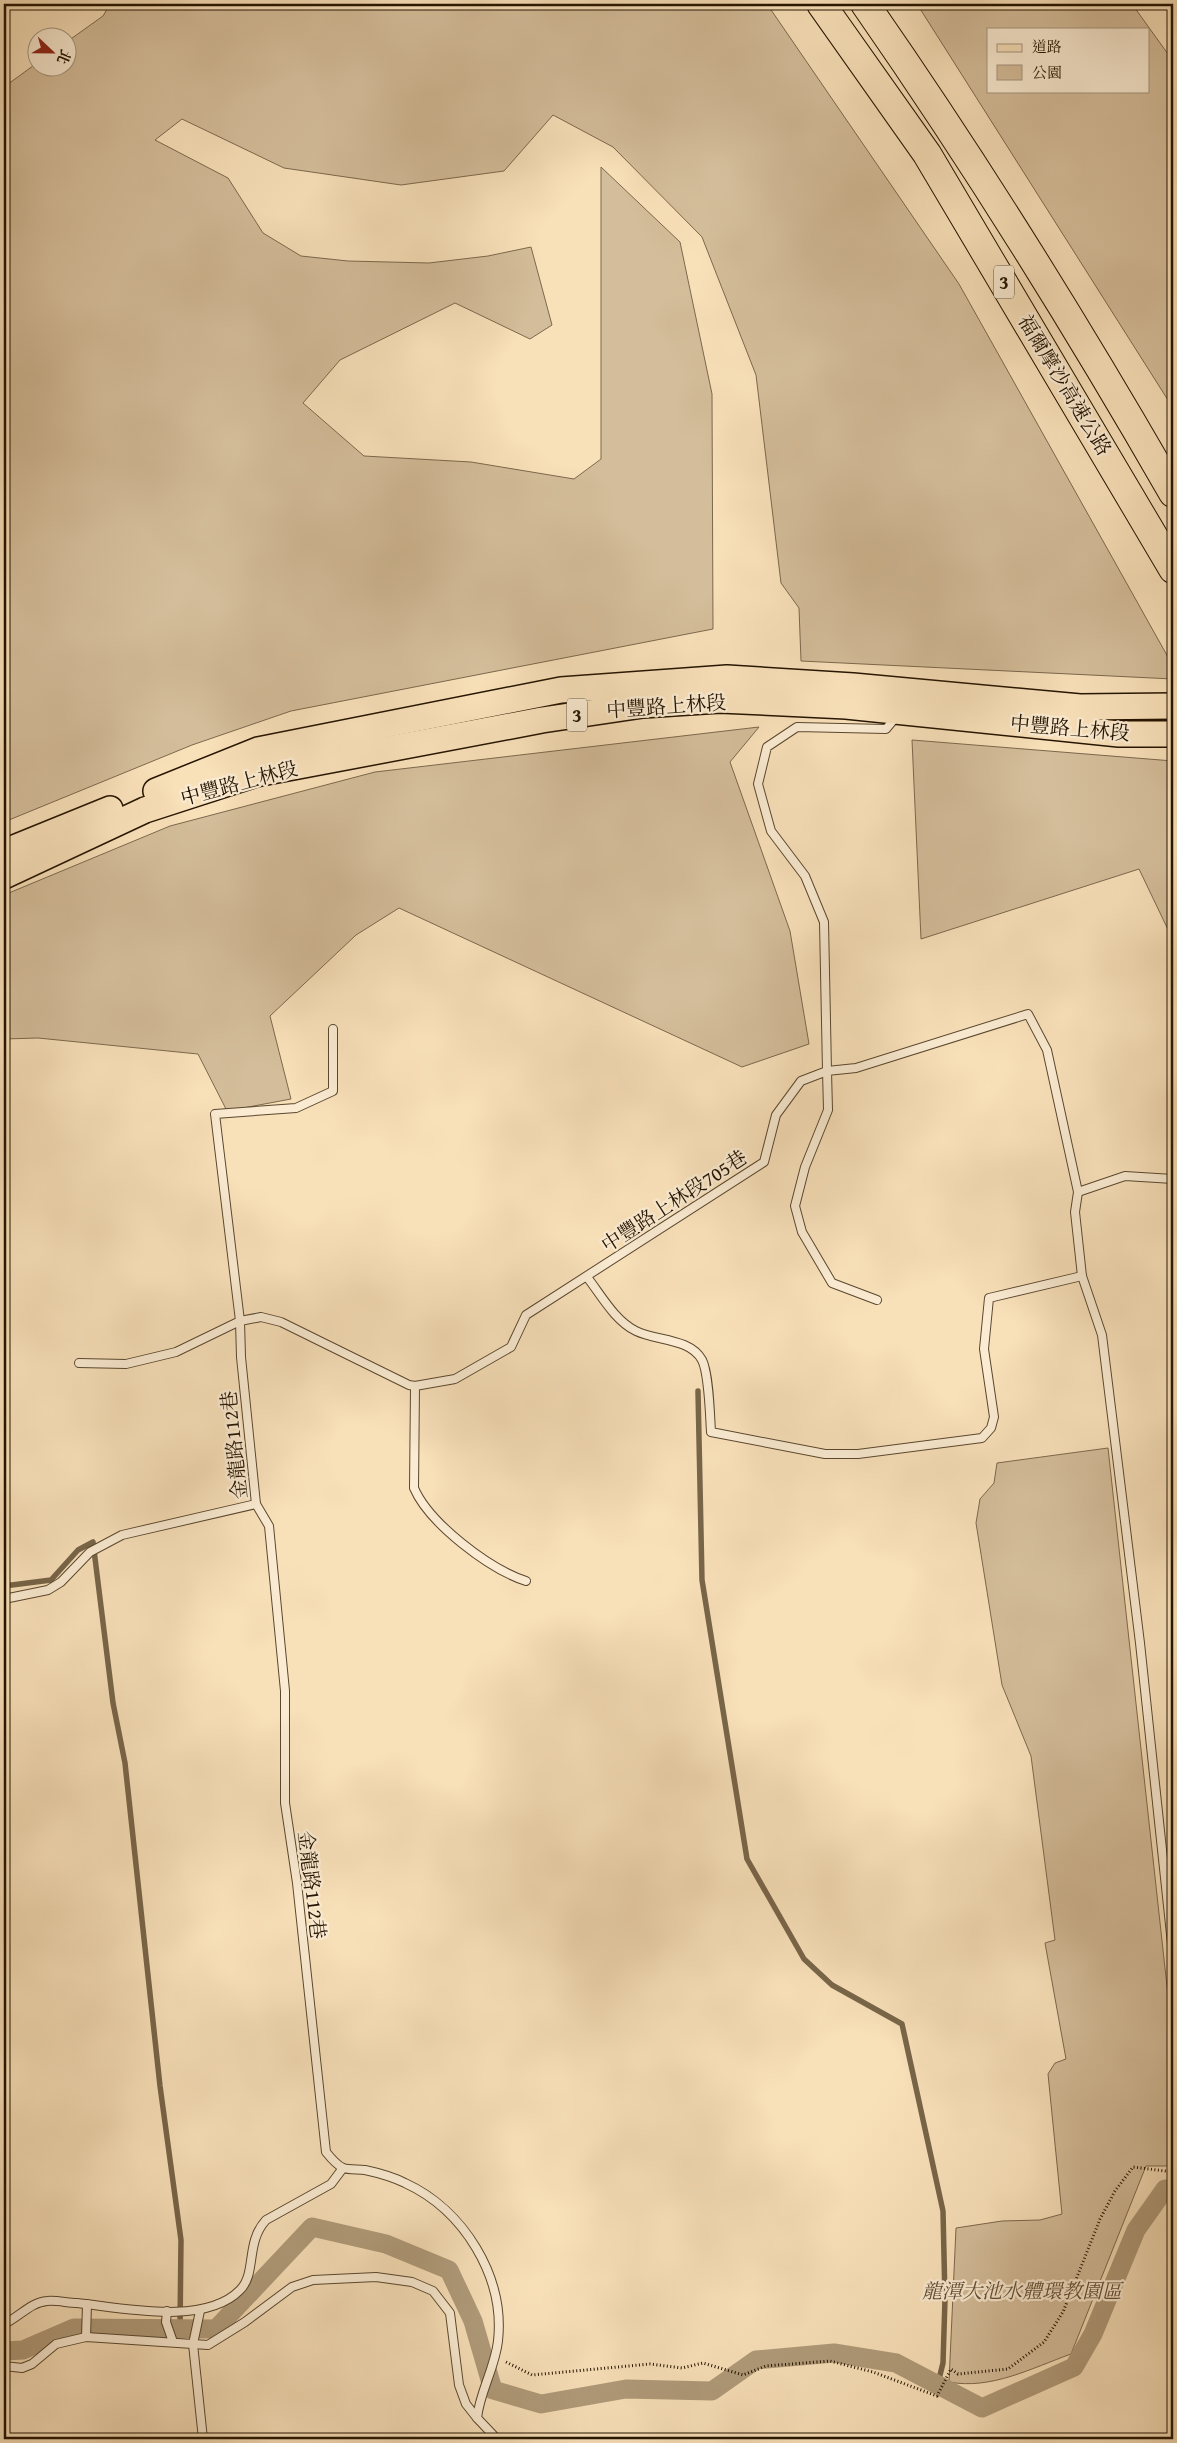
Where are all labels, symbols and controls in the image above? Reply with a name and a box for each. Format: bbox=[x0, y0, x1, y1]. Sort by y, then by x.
north arrow bbox=[28, 28, 78, 78]
legend bbox=[987, 28, 1150, 92]
text: 道路 bbox=[1032, 36, 1062, 57]
text: 北 bbox=[52, 47, 76, 67]
text: 公園 bbox=[1032, 62, 1062, 83]
road number: 3 bbox=[994, 266, 1014, 298]
street label: 福爾摩沙高速公路 bbox=[1012, 309, 1119, 461]
street label: 中豐路上林段 bbox=[605, 687, 727, 724]
road number: 3 bbox=[567, 698, 587, 732]
street label: 中豐路上林段 bbox=[1009, 708, 1131, 747]
street label: 中豐路上林段 bbox=[177, 753, 301, 812]
street label: 中豐路上林段705巷 bbox=[595, 1142, 752, 1259]
street label: 金龍路112巷 bbox=[213, 1389, 254, 1501]
street label: 金龍路112巷 bbox=[291, 1829, 334, 1941]
park label: 龍潭大池水體環教園區 bbox=[922, 2276, 1124, 2305]

